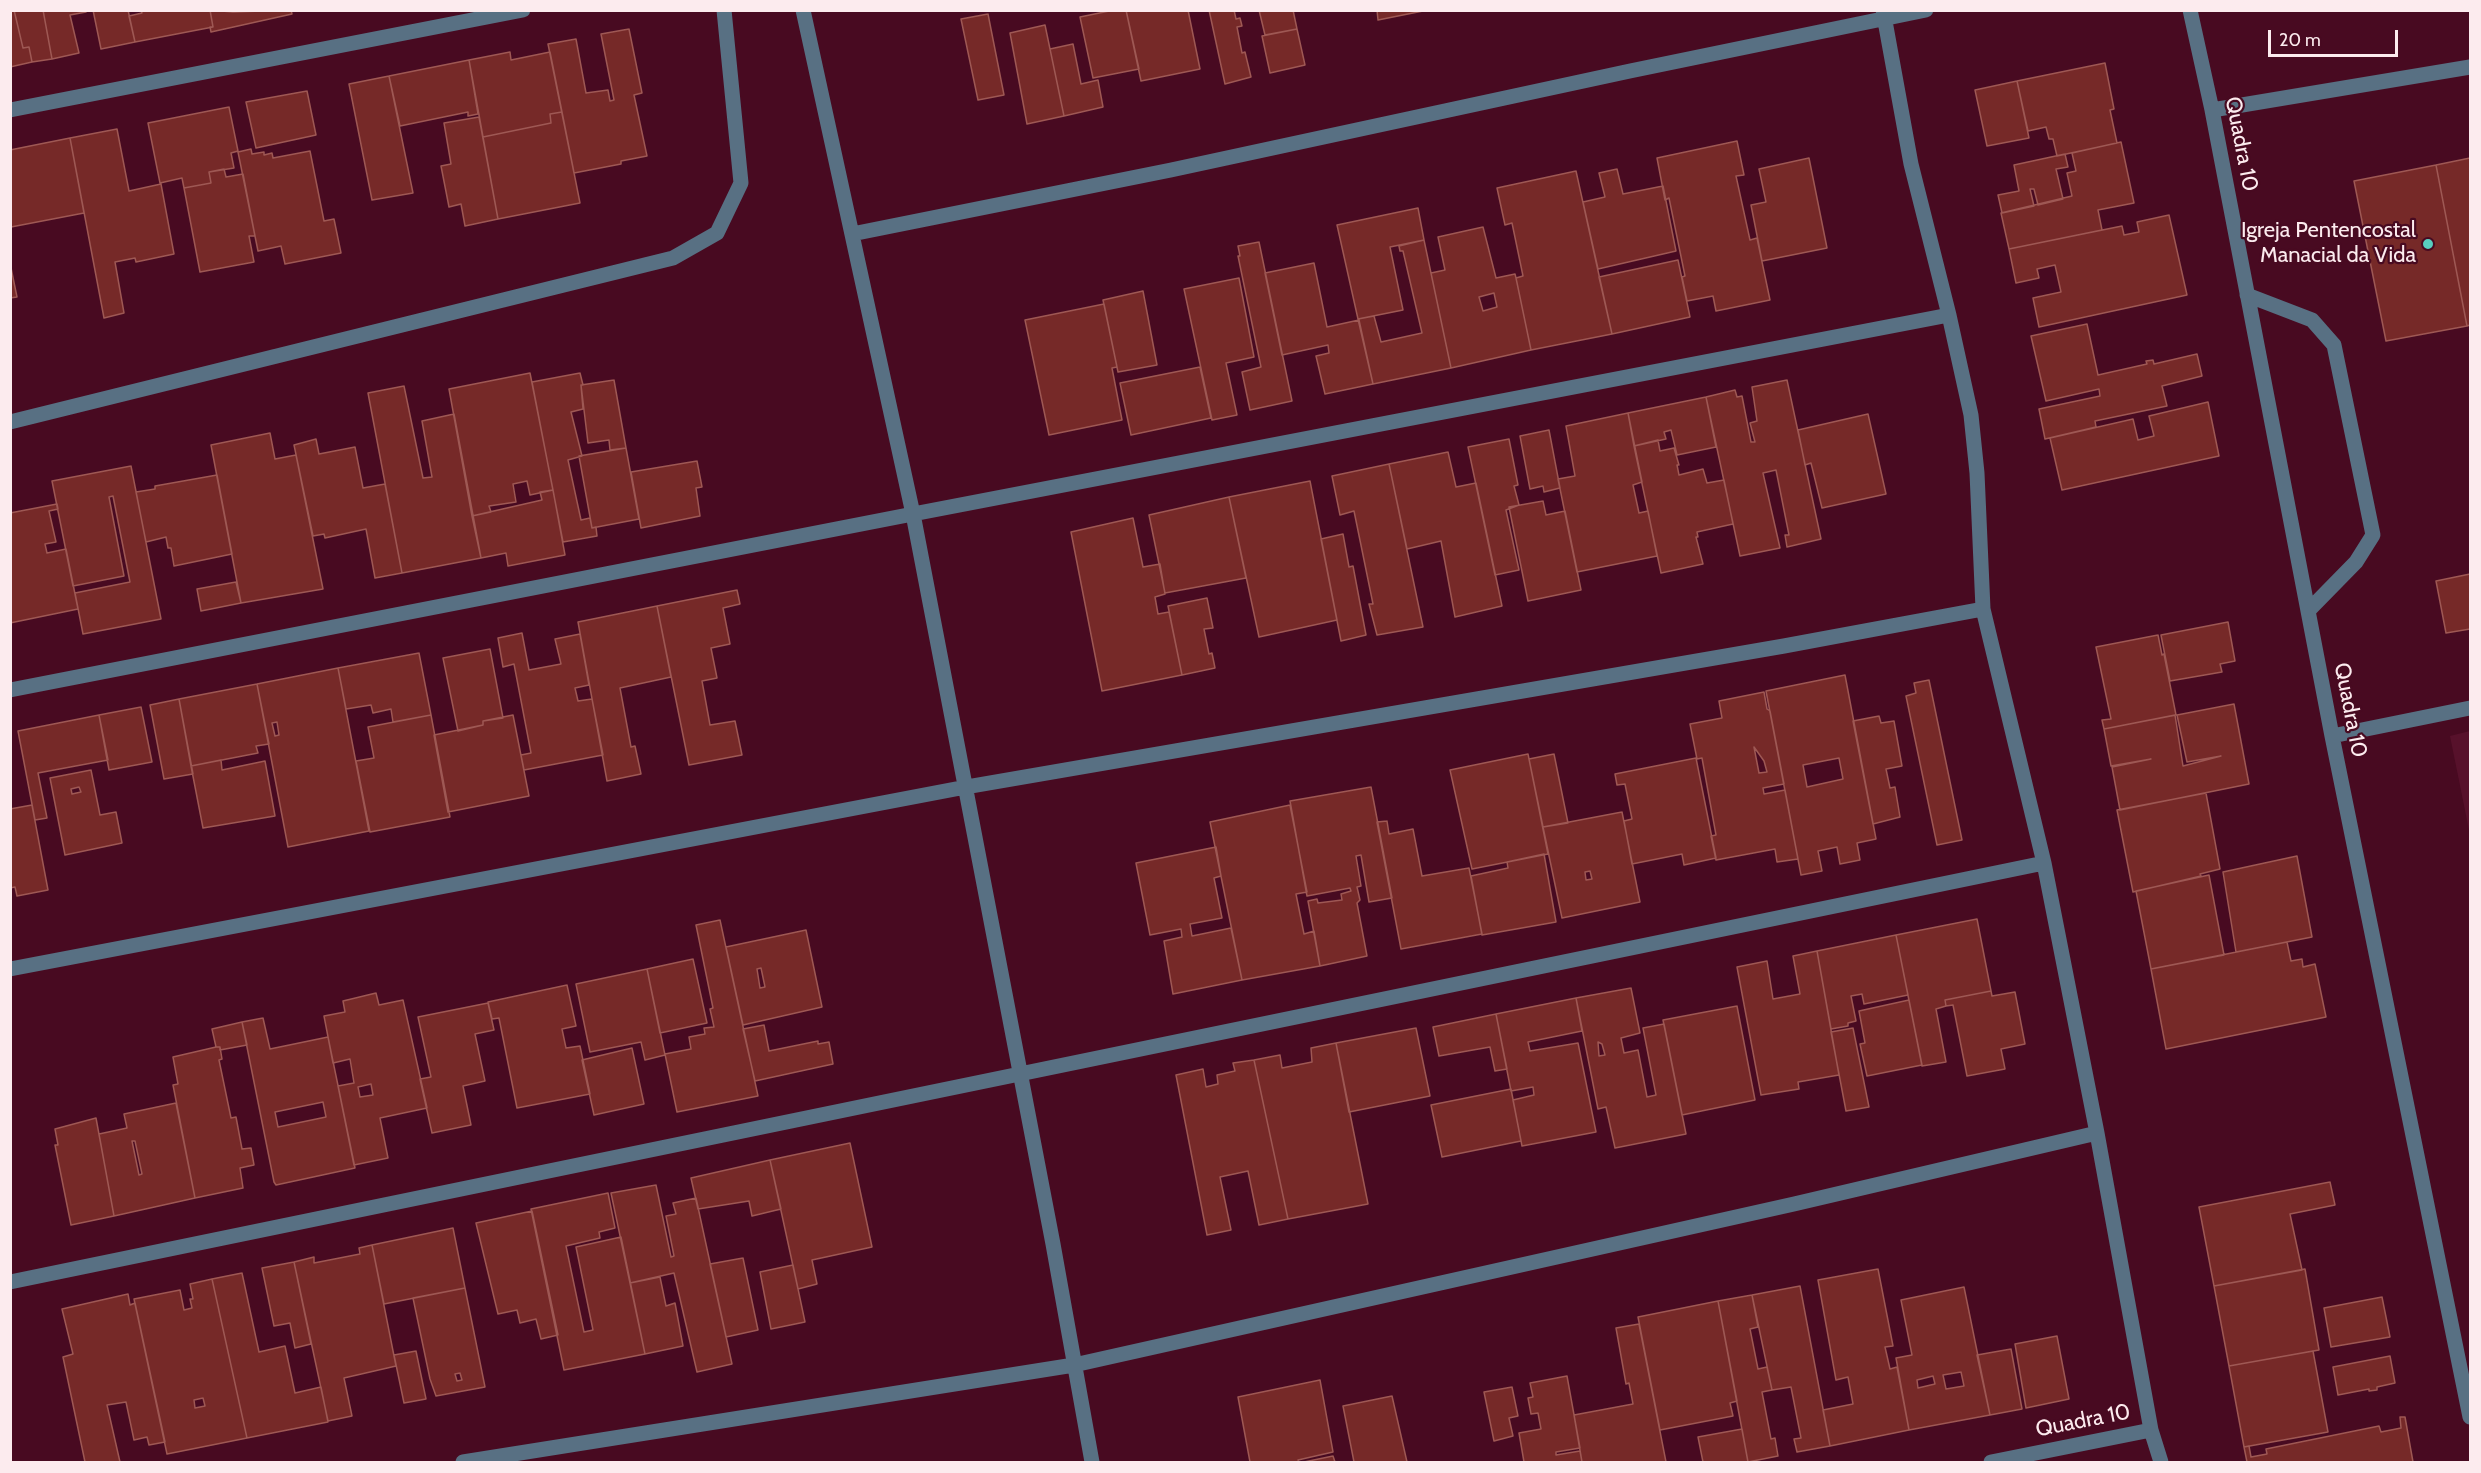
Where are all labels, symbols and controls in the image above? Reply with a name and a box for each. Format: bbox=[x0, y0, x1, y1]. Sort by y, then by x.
scale bar bbox=[2271, 18, 2402, 56]
text: 20 m bbox=[2279, 29, 2321, 51]
street label: Quadra 10 bbox=[2219, 94, 2263, 194]
place label: Igreja Pentencostal Manacial da Vida bbox=[2241, 218, 2416, 270]
marker: Igreja Pentencostal Manacial da Vida bbox=[2421, 237, 2435, 251]
street label: Quadra 10 bbox=[2328, 660, 2372, 760]
street label: Quadra 10 bbox=[2033, 1399, 2133, 1443]

